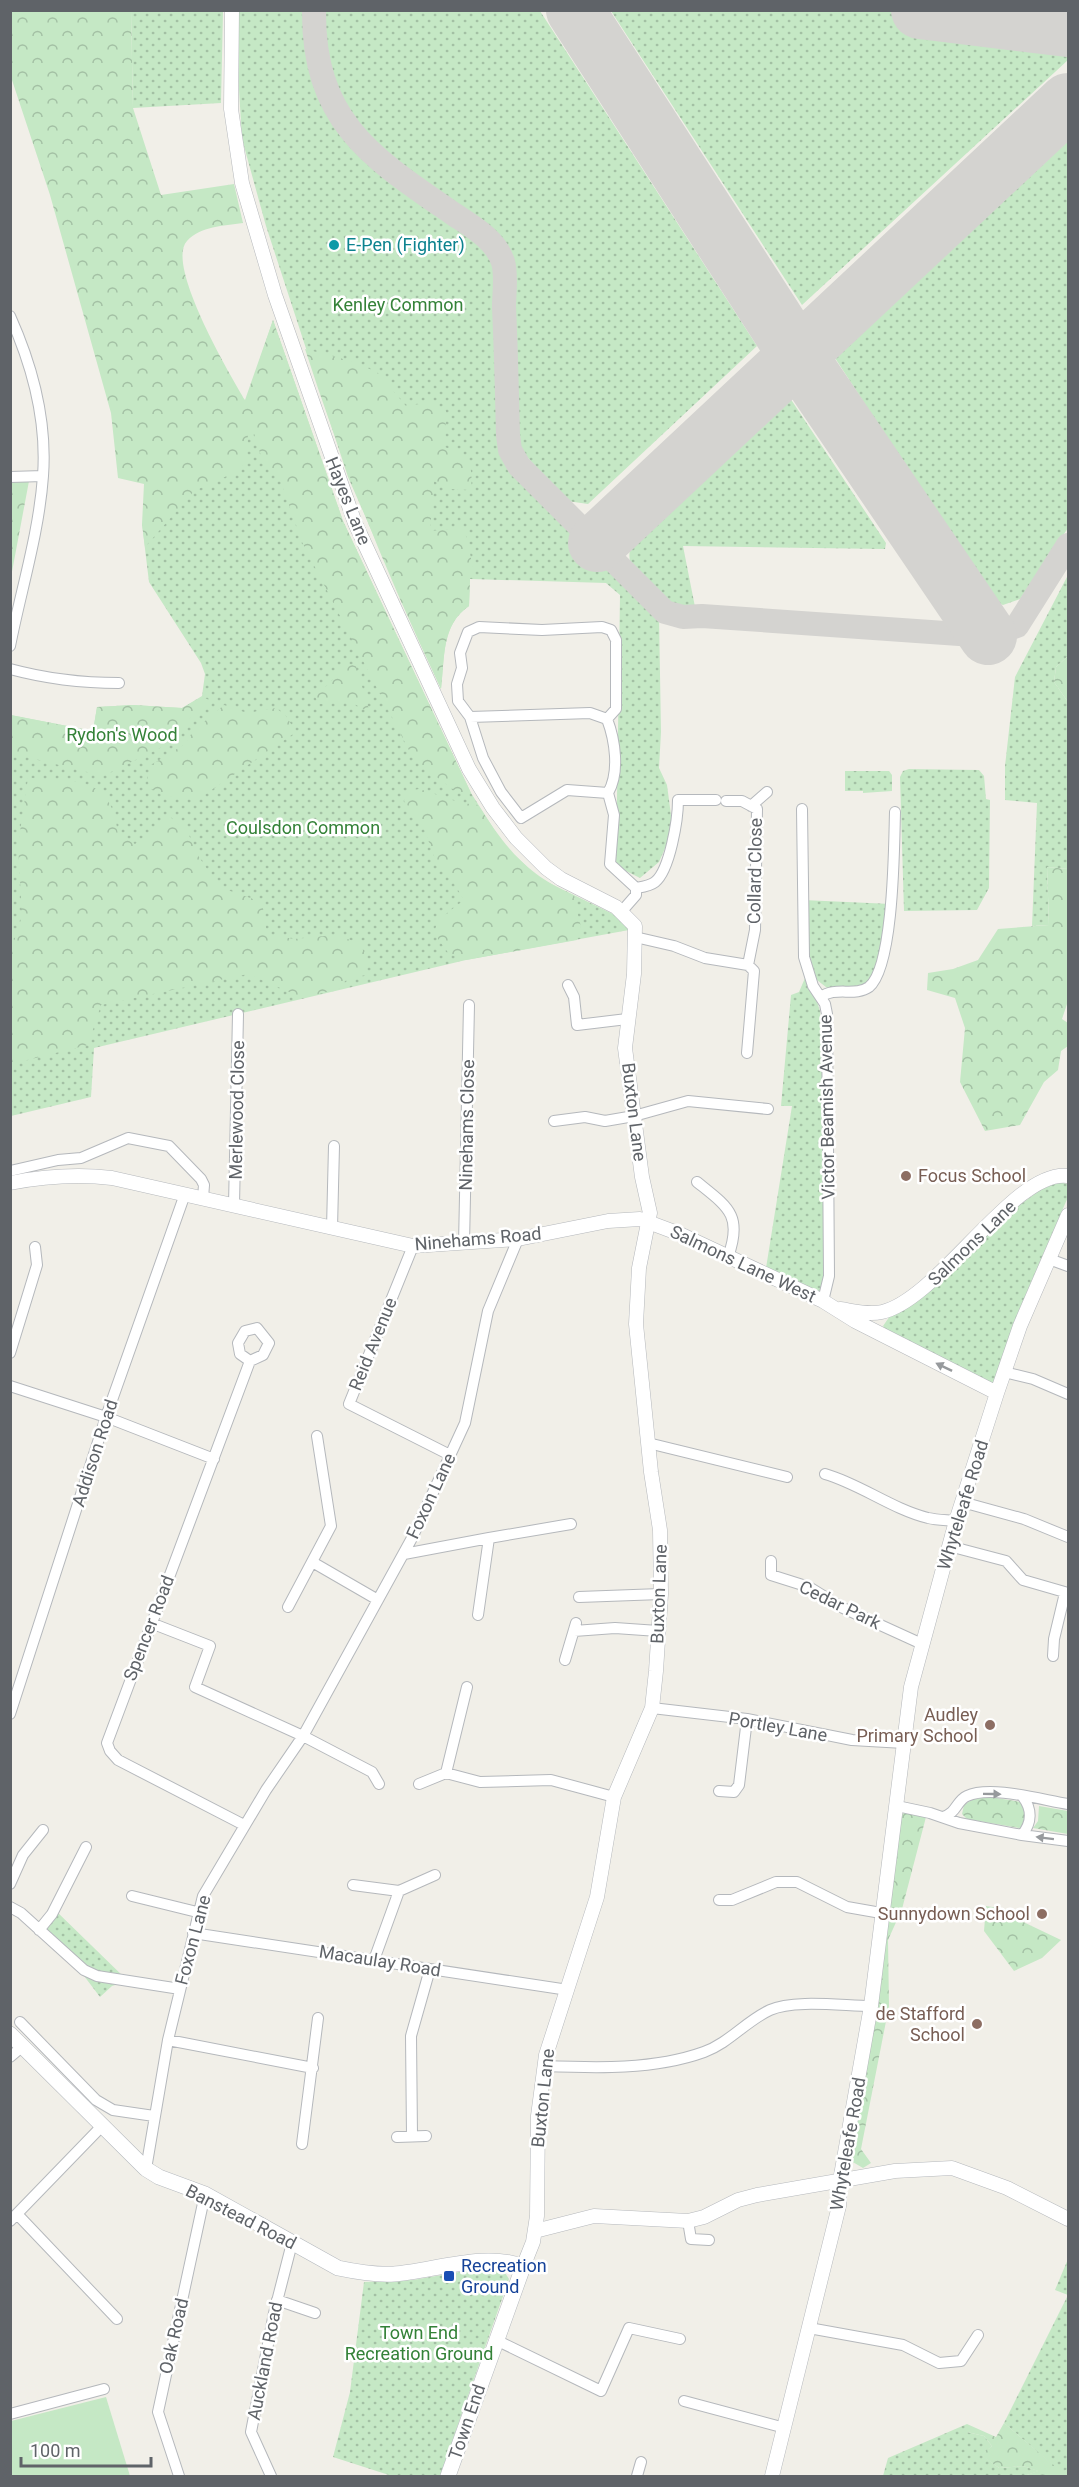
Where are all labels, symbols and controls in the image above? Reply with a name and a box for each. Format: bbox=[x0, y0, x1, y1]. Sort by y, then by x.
place label: E-Pen (Fighter) bbox=[346, 234, 465, 256]
marker: E-Pen (Fighter) bbox=[327, 238, 341, 252]
park label: Kenley Common bbox=[332, 294, 464, 315]
street label: Hayes Lane bbox=[321, 454, 376, 548]
park label: Rydon's Wood bbox=[66, 724, 178, 745]
park label: Coulsdon Common bbox=[226, 817, 380, 838]
street label: Collard Close bbox=[743, 818, 766, 924]
street label: Victor Beamish Avenue bbox=[814, 1014, 839, 1200]
street label: Merlewood Close bbox=[225, 1040, 248, 1180]
street label: Ninehams Close bbox=[455, 1059, 478, 1191]
street label: Buxton Lane bbox=[618, 1061, 651, 1163]
place label: Focus School bbox=[918, 1165, 1026, 1186]
marker: Focus School bbox=[899, 1169, 913, 1183]
street label: Salmons Lane bbox=[924, 1196, 1020, 1290]
street label: Salmons Lane West bbox=[667, 1221, 820, 1307]
street label: Ninehams Road bbox=[414, 1222, 542, 1255]
street label: Reid Avenue bbox=[344, 1294, 401, 1393]
one-way arrow bbox=[936, 1363, 953, 1372]
street label: Addison Road bbox=[67, 1396, 122, 1509]
street label: Whyteleafe Road bbox=[933, 1437, 992, 1572]
street label: Foxon Lane bbox=[402, 1450, 460, 1542]
street label: Buxton Lane bbox=[646, 1544, 671, 1644]
street label: Spencer Road bbox=[119, 1572, 178, 1683]
street label: Cedar Park bbox=[796, 1576, 885, 1634]
place label: Audley Primary School bbox=[856, 1704, 978, 1746]
street label: Portley Lane bbox=[727, 1708, 829, 1746]
marker: Audley Primary School bbox=[983, 1718, 997, 1732]
one-way arrow bbox=[982, 1789, 1001, 1799]
one-way arrow bbox=[1036, 1833, 1055, 1843]
street label: Foxon Lane bbox=[170, 1893, 215, 1987]
place label: Sunnydown School bbox=[878, 1903, 1030, 1924]
marker: Sunnydown School bbox=[1035, 1907, 1049, 1921]
street label: Macaulay Road bbox=[318, 1941, 442, 1980]
place label: de Stafford School bbox=[876, 2003, 965, 2045]
marker: de Stafford School bbox=[970, 2017, 984, 2031]
street label: Buxton Lane bbox=[527, 2047, 558, 2148]
street label: Whyteleafe Road bbox=[825, 2076, 870, 2212]
street label: Banstead Road bbox=[182, 2180, 300, 2253]
place label: Recreation Ground bbox=[461, 2255, 547, 2297]
marker: Recreation Ground bbox=[442, 2269, 456, 2283]
street label: Oak Road bbox=[155, 2296, 192, 2376]
street label: Auckland Road bbox=[243, 2300, 286, 2422]
park label: Town End Recreation Ground bbox=[345, 2322, 493, 2364]
street label: Town End bbox=[444, 2381, 489, 2462]
scale bar bbox=[21, 2430, 152, 2468]
text: 100 m bbox=[30, 2440, 81, 2461]

